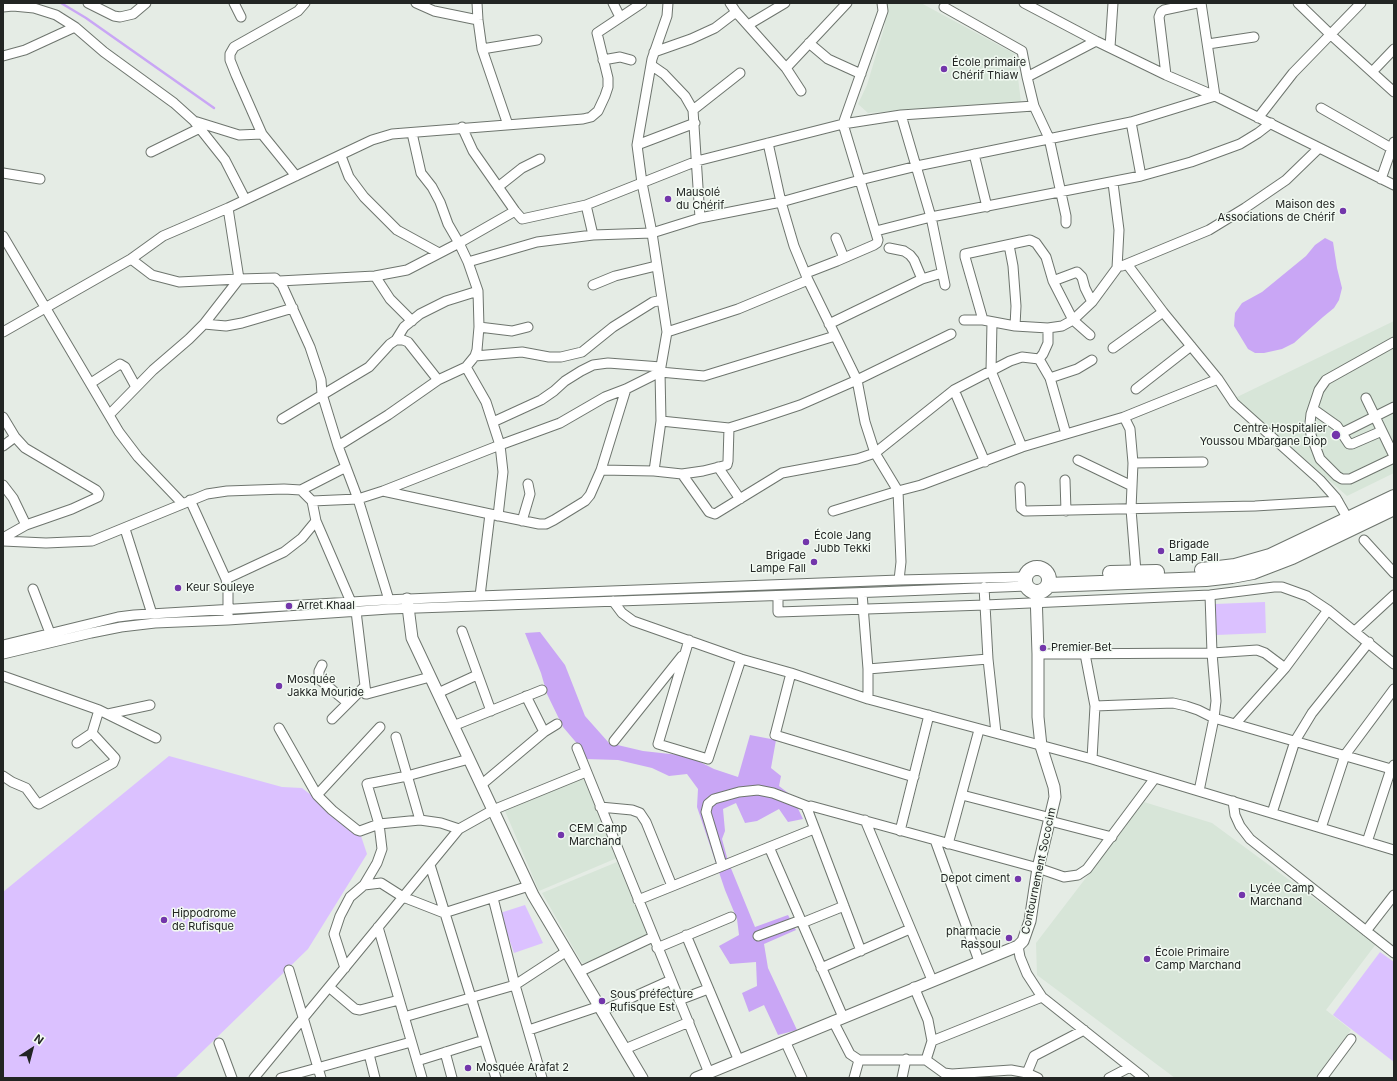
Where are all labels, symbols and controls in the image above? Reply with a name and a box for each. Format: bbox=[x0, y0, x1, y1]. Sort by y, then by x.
place label: École primaire Chérif Thiaw bbox=[952, 56, 1026, 82]
marker: École primaire Chérif Thiaw bbox=[939, 64, 949, 74]
place label: Mausolé du Chérif bbox=[676, 186, 724, 212]
marker: Mausolé du Chérif bbox=[663, 194, 673, 204]
place label: Maison des Associations de Chérif bbox=[1218, 198, 1335, 224]
marker: Maison des Associations de Chérif bbox=[1338, 206, 1348, 216]
place label: Centre Hospitalier Youssou Mbargane Diop bbox=[1200, 422, 1327, 448]
marker: Centre Hospitalier Youssou Mbargane Diop bbox=[1330, 429, 1342, 441]
place label: École Jang Jubb Tekki bbox=[814, 529, 871, 555]
marker: École Jang Jubb Tekki bbox=[801, 537, 811, 547]
place label: Brigade Lamp Fall bbox=[1169, 538, 1219, 564]
marker: Brigade Lamp Fall bbox=[1156, 546, 1166, 556]
place label: Brigade Lampe Fall bbox=[750, 549, 806, 575]
marker: Brigade Lampe Fall bbox=[809, 557, 819, 567]
place label: Keur Souleye bbox=[186, 581, 255, 595]
marker: Keur Souleye bbox=[173, 583, 183, 593]
place label: Arret Khaal bbox=[297, 599, 355, 613]
marker: Arret Khaal bbox=[284, 601, 294, 611]
place label: Premier Bet bbox=[1051, 641, 1112, 655]
marker: Premier Bet bbox=[1038, 643, 1048, 653]
place label: Mosquée Jakka Mouride bbox=[287, 673, 364, 699]
marker: Mosquée Jakka Mouride bbox=[274, 681, 284, 691]
street label: Contournement Sococim bbox=[1019, 806, 1059, 936]
place label: CEM Camp Marchand bbox=[569, 822, 627, 848]
marker: CEM Camp Marchand bbox=[556, 830, 566, 840]
place label: Depot ciment bbox=[941, 872, 1010, 886]
marker: Depot ciment bbox=[1013, 874, 1023, 884]
place label: Lycée Camp Marchand bbox=[1250, 882, 1314, 908]
marker: Lycée Camp Marchand bbox=[1237, 890, 1247, 900]
place label: Hippodrome de Rufisque bbox=[172, 907, 236, 933]
marker: Hippodrome de Rufisque bbox=[159, 915, 169, 925]
place label: pharmacie Rassoul bbox=[946, 925, 1001, 951]
marker: pharmacie Rassoul bbox=[1004, 933, 1014, 943]
place label: École Primaire Camp Marchand bbox=[1155, 946, 1241, 972]
marker: École Primaire Camp Marchand bbox=[1142, 954, 1152, 964]
place label: Sous préfecture Rufisque Est bbox=[610, 988, 693, 1014]
marker: Sous préfecture Rufisque Est bbox=[597, 996, 607, 1006]
north arrow bbox=[12, 1029, 52, 1069]
text: N bbox=[32, 1031, 47, 1047]
place label: Mosquée Arafat 2 bbox=[476, 1061, 569, 1075]
marker: Mosquée Arafat 2 bbox=[463, 1063, 473, 1073]

